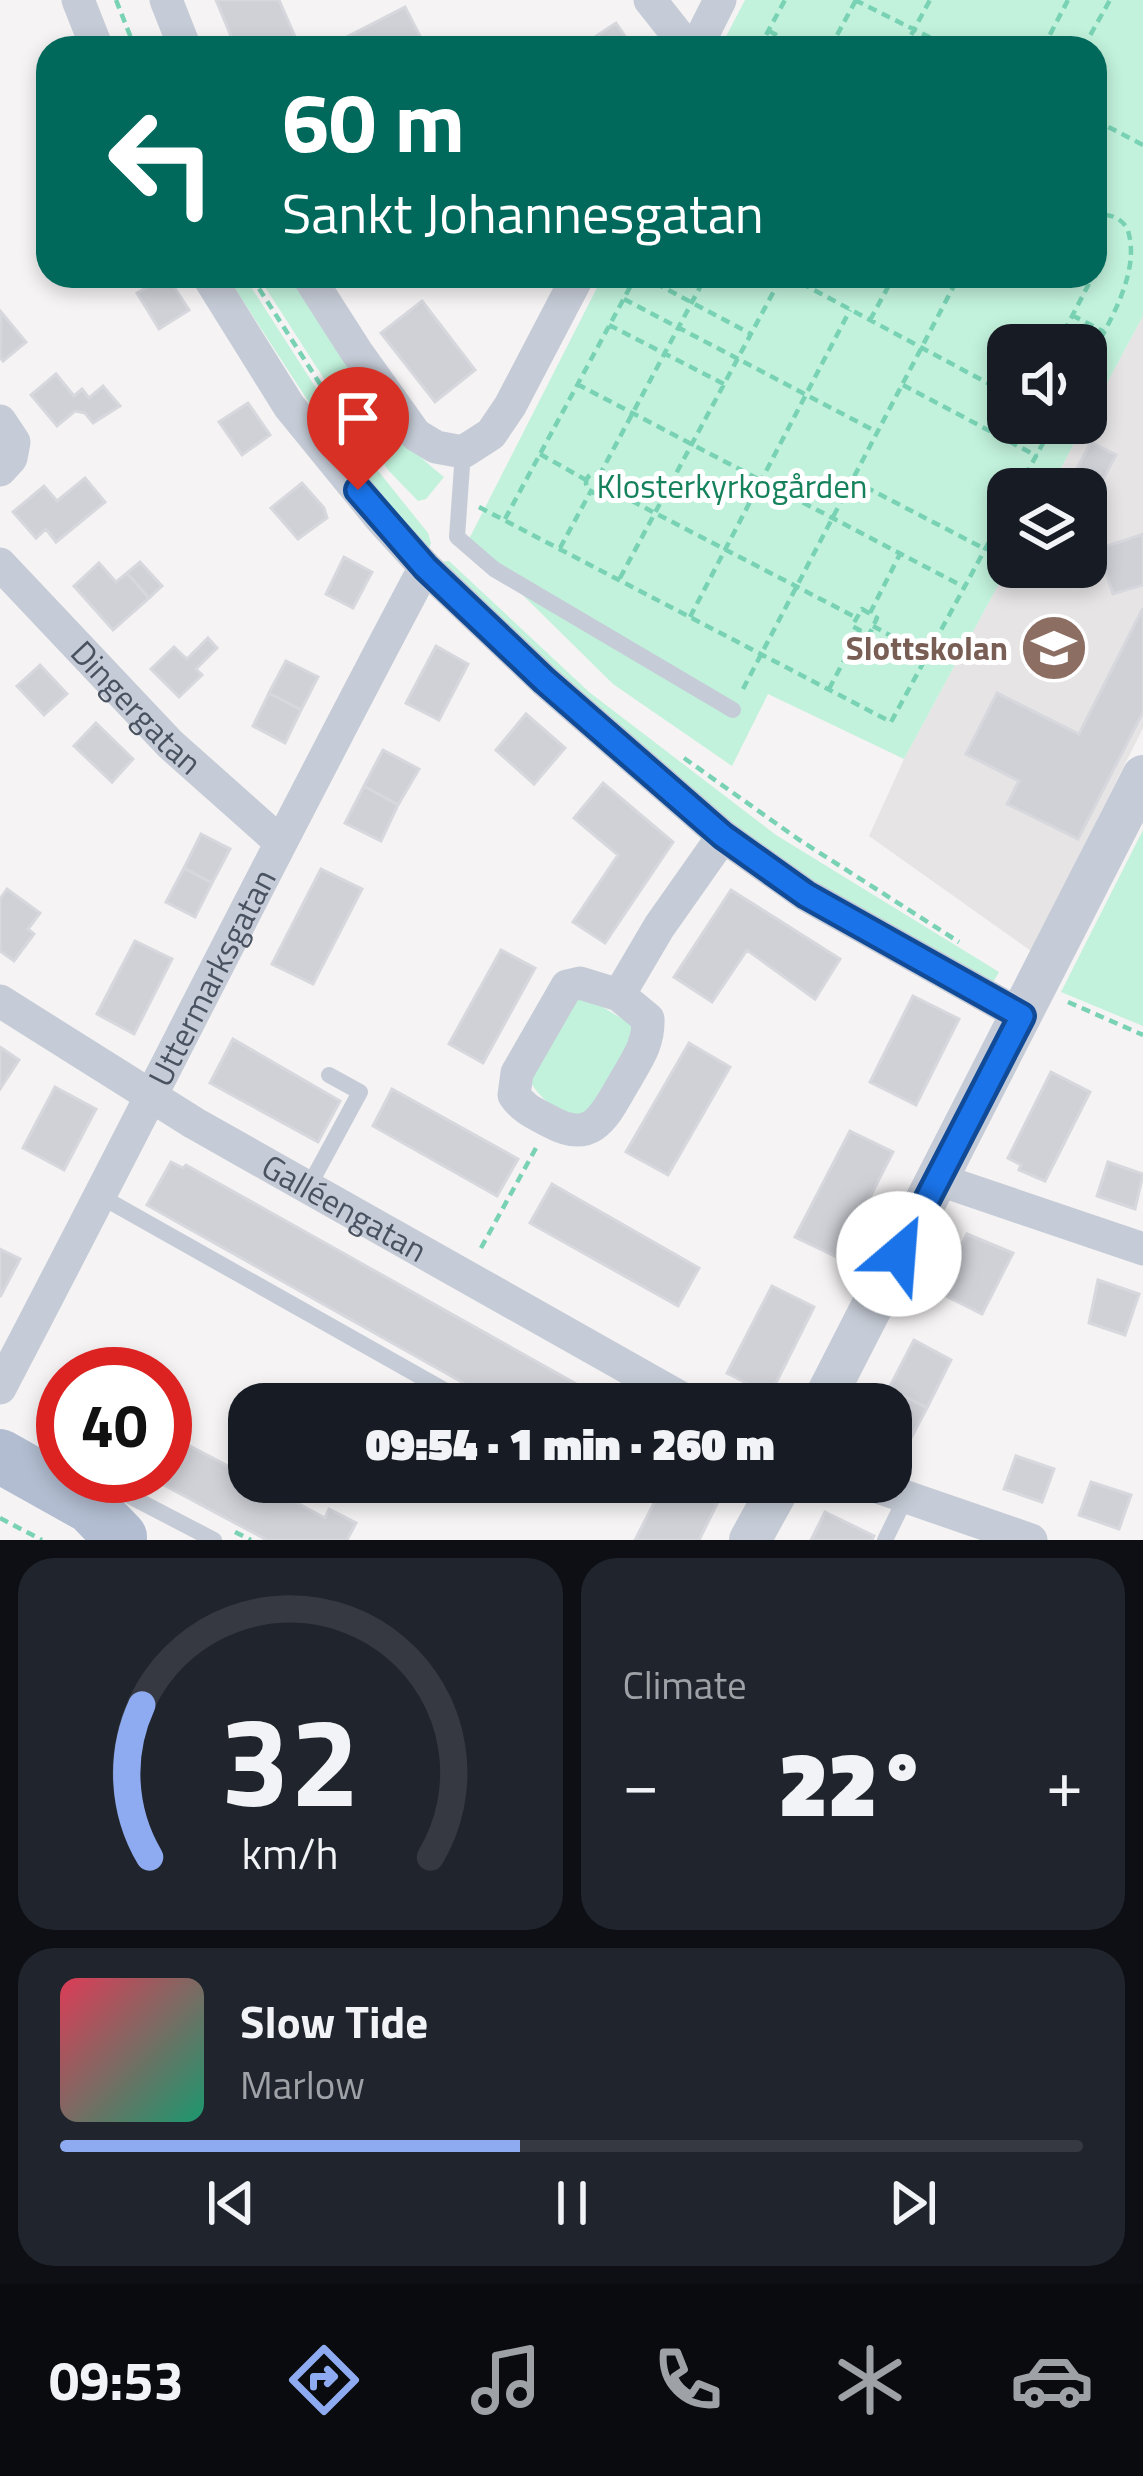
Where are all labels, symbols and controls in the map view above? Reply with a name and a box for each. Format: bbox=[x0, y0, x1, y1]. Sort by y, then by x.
text: 60 m bbox=[282, 57, 465, 185]
icon: left bbox=[84, 84, 240, 240]
text: Sankt Johannesgatan bbox=[282, 172, 764, 254]
map controls bbox=[987, 324, 1107, 588]
button: sound bbox=[987, 324, 1107, 444]
pin bbox=[307, 367, 409, 490]
icon: arrive bbox=[325, 385, 391, 451]
park label: Klosterkyrkogården bbox=[596, 461, 868, 511]
button: layers bbox=[987, 468, 1107, 588]
school or university icon: Slottskolan bbox=[1019, 613, 1089, 683]
place label: Slottskolan bbox=[846, 623, 1008, 673]
street label: Dingergatan bbox=[59, 629, 213, 786]
street label: Uttermarksgatan bbox=[135, 860, 288, 1095]
street label: Galléengatan bbox=[253, 1141, 436, 1275]
position arrow bbox=[836, 1191, 962, 1317]
speed limit sign: 40 bbox=[36, 1347, 192, 1503]
text: 09:54 · 1 min · 260 m bbox=[366, 1409, 774, 1477]
text: Climate bbox=[623, 1655, 747, 1714]
text: 32 bbox=[220, 1665, 360, 1854]
text: 22° bbox=[779, 1714, 927, 1851]
text: − bbox=[623, 1732, 659, 1833]
text: + bbox=[1046, 1732, 1083, 1833]
text: km/h bbox=[242, 1820, 339, 1886]
text: Slow Tide bbox=[240, 1987, 428, 2055]
text: Marlow bbox=[240, 2055, 365, 2114]
icon: previous bbox=[198, 2170, 264, 2236]
icon: pause bbox=[539, 2170, 605, 2236]
icon: next bbox=[880, 2170, 946, 2236]
icon: directions bbox=[282, 2338, 366, 2422]
icon: music bbox=[464, 2338, 548, 2422]
icon: phone bbox=[646, 2338, 730, 2422]
icon: climate bbox=[828, 2338, 912, 2422]
icon: car bbox=[1010, 2338, 1094, 2422]
text: 09:53 bbox=[49, 2339, 184, 2421]

